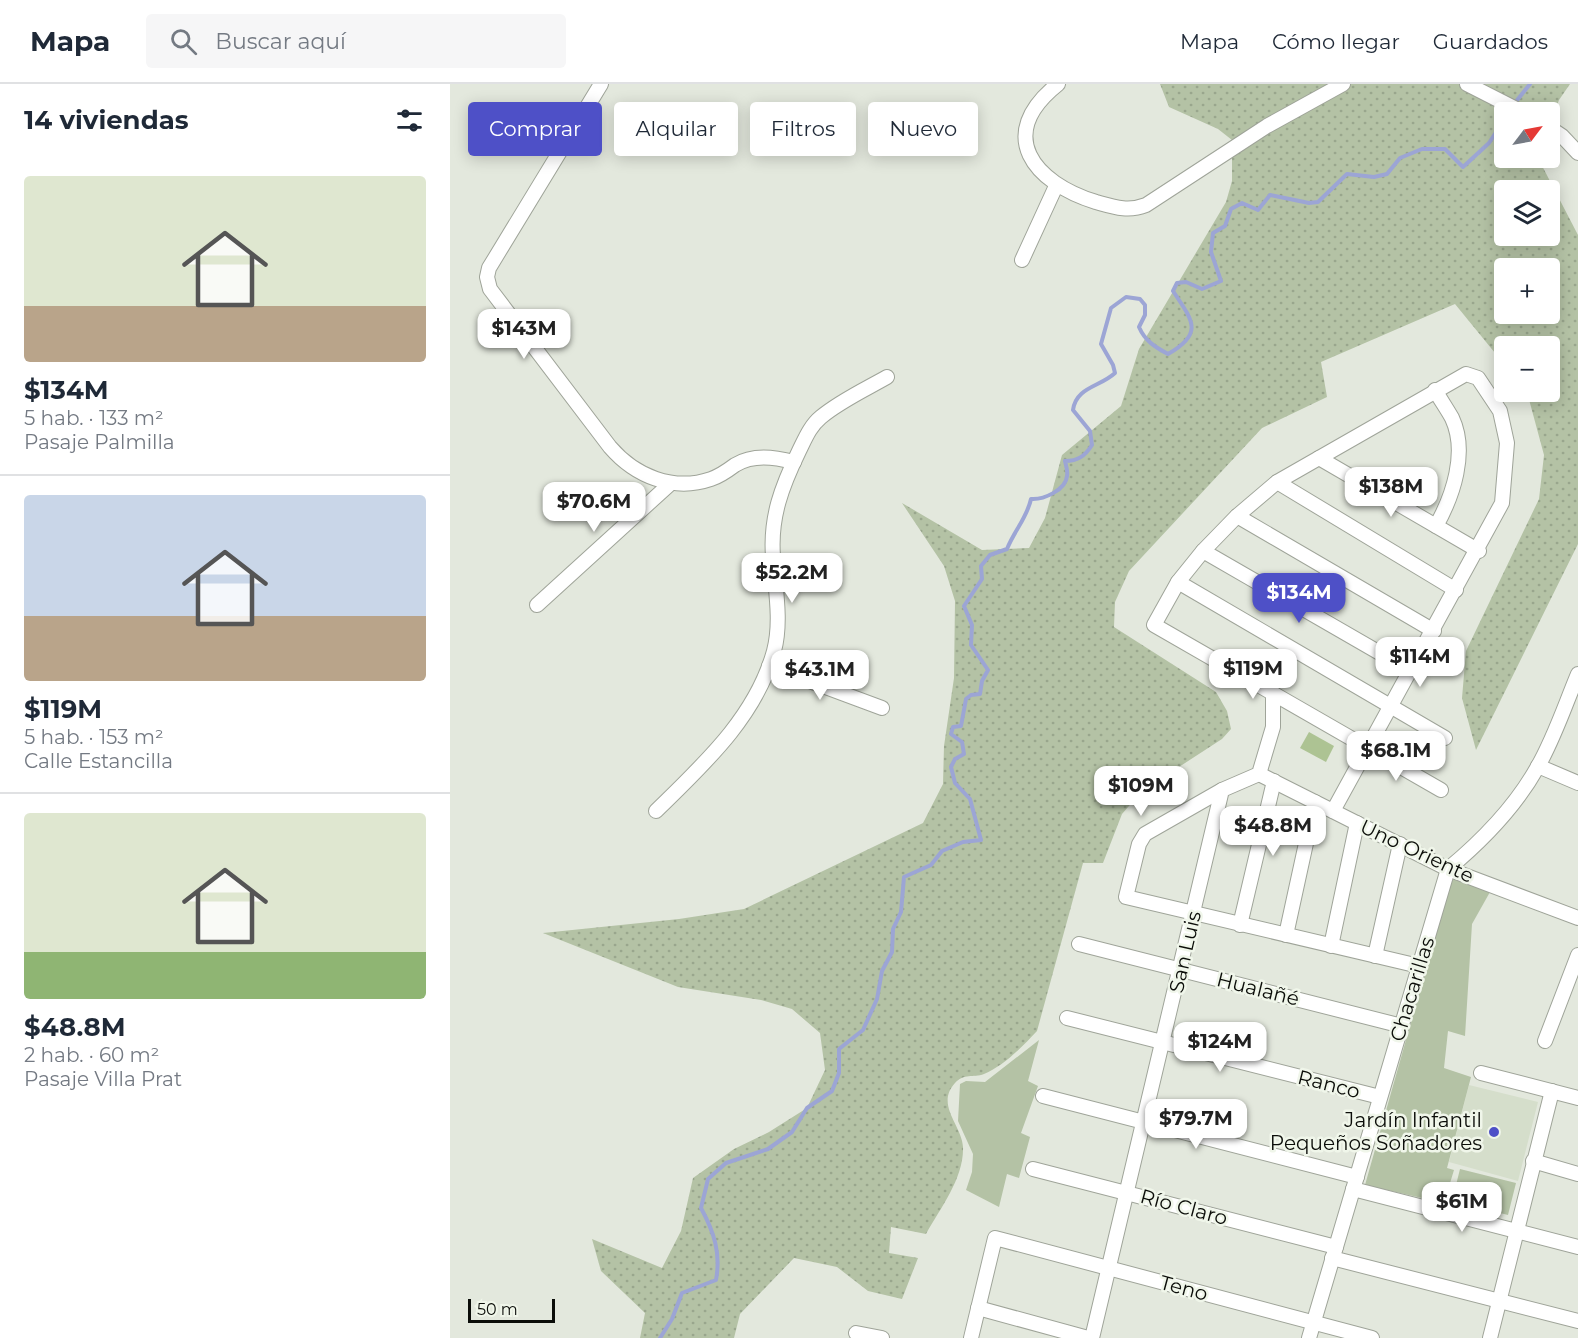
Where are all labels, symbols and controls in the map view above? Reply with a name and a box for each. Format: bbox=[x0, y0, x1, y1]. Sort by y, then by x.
search box bbox=[146, 14, 566, 68]
text: Mapa bbox=[30, 24, 110, 58]
icon: search bbox=[167, 25, 200, 58]
text: Buscar aquí bbox=[215, 28, 346, 55]
text: Mapa bbox=[1180, 29, 1239, 54]
text: Cómo llegar bbox=[1272, 29, 1400, 54]
text: Guardados bbox=[1433, 29, 1548, 54]
chip: Comprar bbox=[468, 102, 602, 156]
chip: Alquilar bbox=[614, 102, 738, 156]
chip: Filtros bbox=[750, 102, 856, 156]
chip: Nuevo bbox=[868, 102, 978, 156]
north arrow bbox=[1494, 102, 1560, 168]
map controls bbox=[1494, 102, 1560, 402]
text: 14 viviendas bbox=[24, 104, 189, 136]
icon: filters bbox=[393, 104, 426, 137]
button: layers bbox=[1494, 180, 1560, 246]
icon: home bbox=[171, 215, 279, 323]
button: + bbox=[1494, 258, 1560, 324]
pin: $143M bbox=[482, 309, 566, 360]
text: $143M bbox=[492, 316, 557, 340]
button: − bbox=[1494, 336, 1560, 402]
text: $134M bbox=[24, 374, 109, 406]
text: 5 hab. · 133 m² bbox=[24, 406, 164, 430]
text: Pasaje Palmilla bbox=[24, 430, 175, 454]
pin: $138M bbox=[1349, 467, 1433, 518]
text: $138M bbox=[1359, 474, 1423, 498]
pin: $70.6M bbox=[545, 482, 643, 533]
text: $70.6M bbox=[557, 489, 631, 513]
icon: home bbox=[171, 534, 279, 642]
pin: $52.2M bbox=[743, 553, 841, 604]
text: $52.2M bbox=[756, 560, 828, 584]
pin: $134M bbox=[1257, 573, 1341, 624]
text: $134M bbox=[1266, 580, 1332, 604]
pin: $114M bbox=[1378, 637, 1462, 688]
text: $114M bbox=[1389, 644, 1451, 668]
pin: $119M bbox=[1211, 649, 1295, 700]
pin: $43.1M bbox=[771, 650, 869, 701]
text: $119M bbox=[1223, 656, 1283, 680]
text: $43.1M bbox=[785, 657, 855, 681]
text: $119M bbox=[24, 693, 102, 725]
text: 5 hab. · 153 m² bbox=[24, 725, 164, 749]
pin: $68.1M bbox=[1347, 731, 1445, 782]
text: $68.1M bbox=[1361, 738, 1431, 762]
text: Calle Estancilla bbox=[24, 749, 173, 773]
pin: $109M bbox=[1099, 766, 1183, 817]
text: $109M bbox=[1108, 773, 1174, 797]
pin: $48.8M bbox=[1224, 806, 1322, 857]
text: $48.8M bbox=[1234, 813, 1312, 837]
street label: Uno Oriente bbox=[1356, 814, 1478, 888]
icon: home bbox=[171, 852, 279, 960]
street label: San Luis bbox=[1164, 909, 1206, 995]
street label: Chacarillas bbox=[1385, 934, 1439, 1044]
street label: Hualañé bbox=[1214, 967, 1302, 1011]
text: $48.8M bbox=[24, 1011, 126, 1043]
pin: $124M bbox=[1178, 1022, 1262, 1073]
text: $124M bbox=[1188, 1029, 1252, 1053]
text: 2 hab. · 60 m² bbox=[24, 1043, 159, 1067]
street label: Ranco bbox=[1295, 1065, 1363, 1103]
text: Pasaje Villa Prat bbox=[24, 1067, 182, 1091]
pin: $79.7M bbox=[1147, 1099, 1245, 1150]
text: $79.7M bbox=[1159, 1106, 1233, 1130]
place label: Jardín Infantil Pequeños Soñadores bbox=[1270, 1108, 1482, 1155]
marker: Jardín Infantil Pequeños Soñadores bbox=[1487, 1125, 1501, 1139]
pin: $61M bbox=[1426, 1182, 1498, 1233]
street label: Río Claro bbox=[1138, 1184, 1230, 1230]
text: $61M bbox=[1436, 1189, 1488, 1213]
street label: Teno bbox=[1157, 1270, 1211, 1306]
scale bar bbox=[468, 1296, 555, 1324]
text: 50 m bbox=[477, 1300, 518, 1319]

